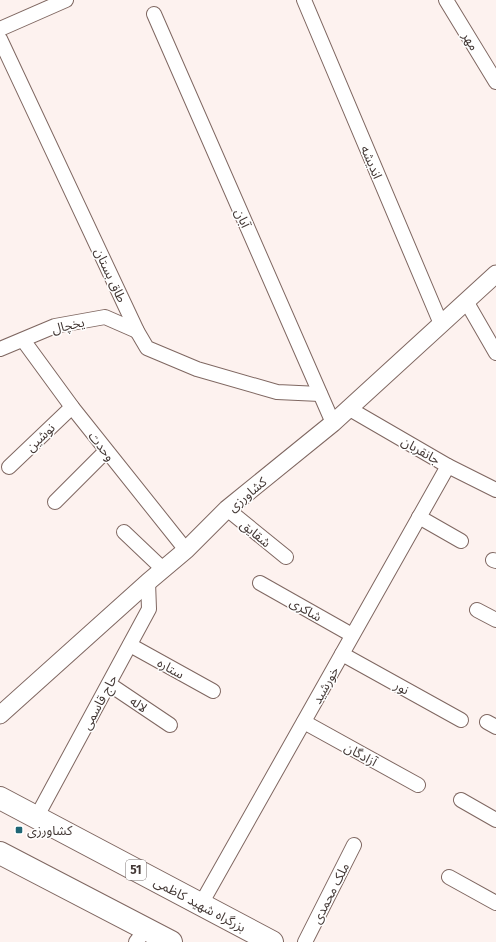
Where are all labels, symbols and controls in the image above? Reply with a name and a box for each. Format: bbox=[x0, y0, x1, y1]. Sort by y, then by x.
street label: مهر bbox=[458, 29, 482, 54]
street label: اندیشه bbox=[358, 143, 385, 181]
street label: آبان bbox=[231, 206, 254, 232]
street label: طاق بستان bbox=[91, 246, 130, 305]
street label: یخچال bbox=[50, 314, 87, 339]
street label: نوشین bbox=[23, 420, 59, 455]
street label: وحدت bbox=[85, 429, 118, 464]
street label: جانقربان bbox=[398, 433, 443, 469]
street label: کشاورزی bbox=[225, 474, 271, 515]
street label: شقایق bbox=[237, 516, 274, 551]
street label: شاکری bbox=[287, 594, 324, 625]
street label: ستاره bbox=[155, 655, 187, 682]
street label: خورشید bbox=[309, 664, 342, 706]
street label: حاج قاسمی bbox=[79, 672, 123, 734]
street label: نور bbox=[391, 677, 412, 697]
street label: لاله bbox=[127, 693, 150, 715]
street label: آزادگان bbox=[341, 739, 381, 771]
place label: کشاورزی bbox=[27, 823, 73, 839]
marker: کشاورزی bbox=[14, 825, 24, 835]
road number: 51 bbox=[126, 860, 146, 880]
street label: ملک محمدی bbox=[309, 860, 353, 927]
street label: بزرگراه شهید کاظمی bbox=[151, 874, 248, 936]

